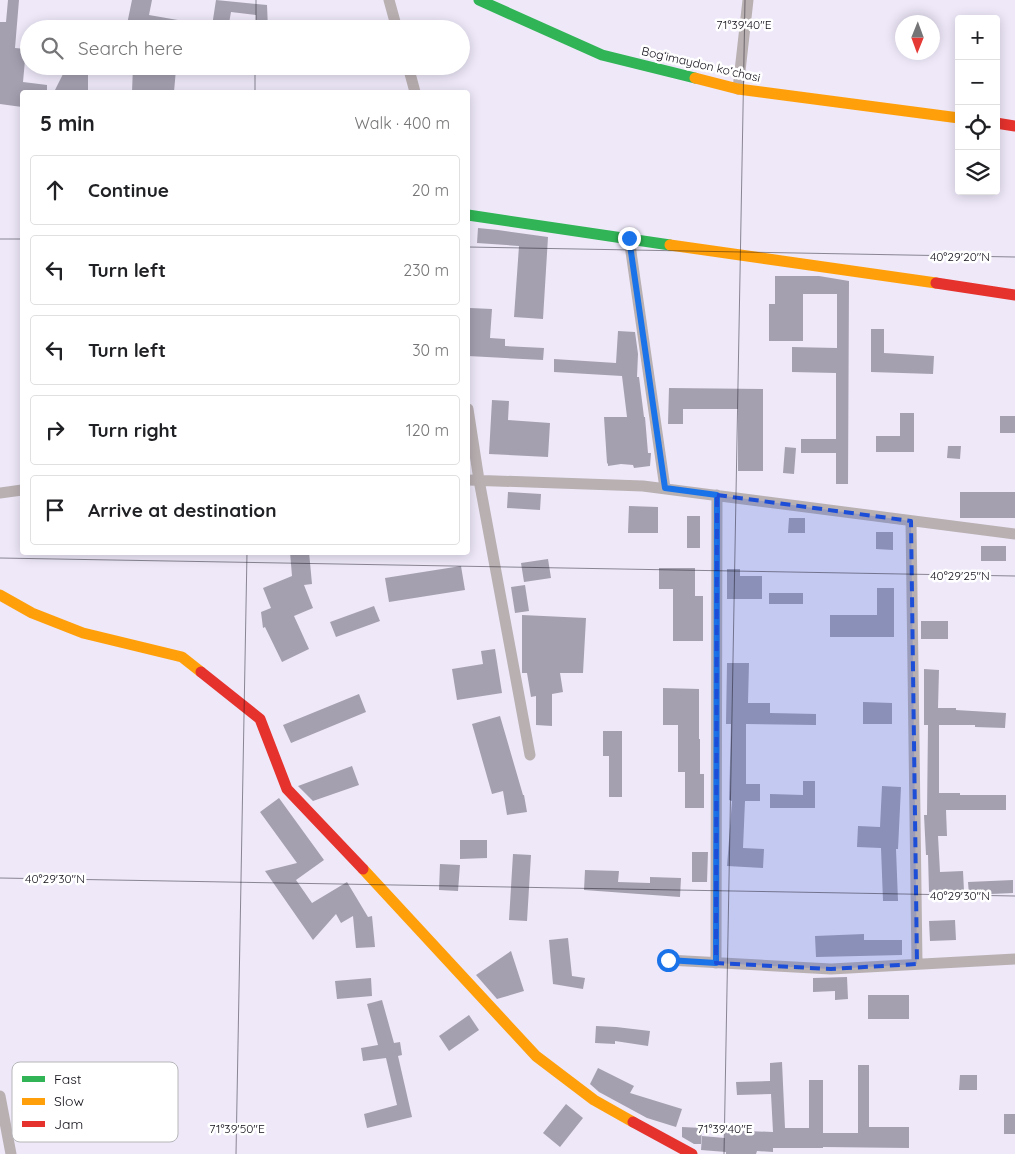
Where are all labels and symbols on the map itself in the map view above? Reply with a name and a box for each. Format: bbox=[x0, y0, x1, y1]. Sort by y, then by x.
north arrow bbox=[895, 15, 940, 60]
text: 71°39'40"E bbox=[716, 17, 772, 32]
street label: Bogʻimaydon koʻchasi bbox=[640, 43, 762, 85]
route end bbox=[618, 227, 641, 250]
text: 40°29'20"N bbox=[930, 249, 990, 264]
text: 40°29'25"N bbox=[930, 568, 990, 583]
text: 40°29'30"N bbox=[25, 871, 85, 886]
text: 40°29'30"N bbox=[930, 888, 990, 903]
route start bbox=[657, 949, 680, 972]
legend bbox=[12, 1062, 178, 1142]
text: Fast bbox=[54, 1070, 82, 1088]
text: Slow bbox=[54, 1092, 84, 1110]
text: Jam bbox=[54, 1115, 83, 1133]
text: 71°39'50"E bbox=[209, 1121, 265, 1136]
text: 71°39'40"E bbox=[697, 1121, 753, 1136]

